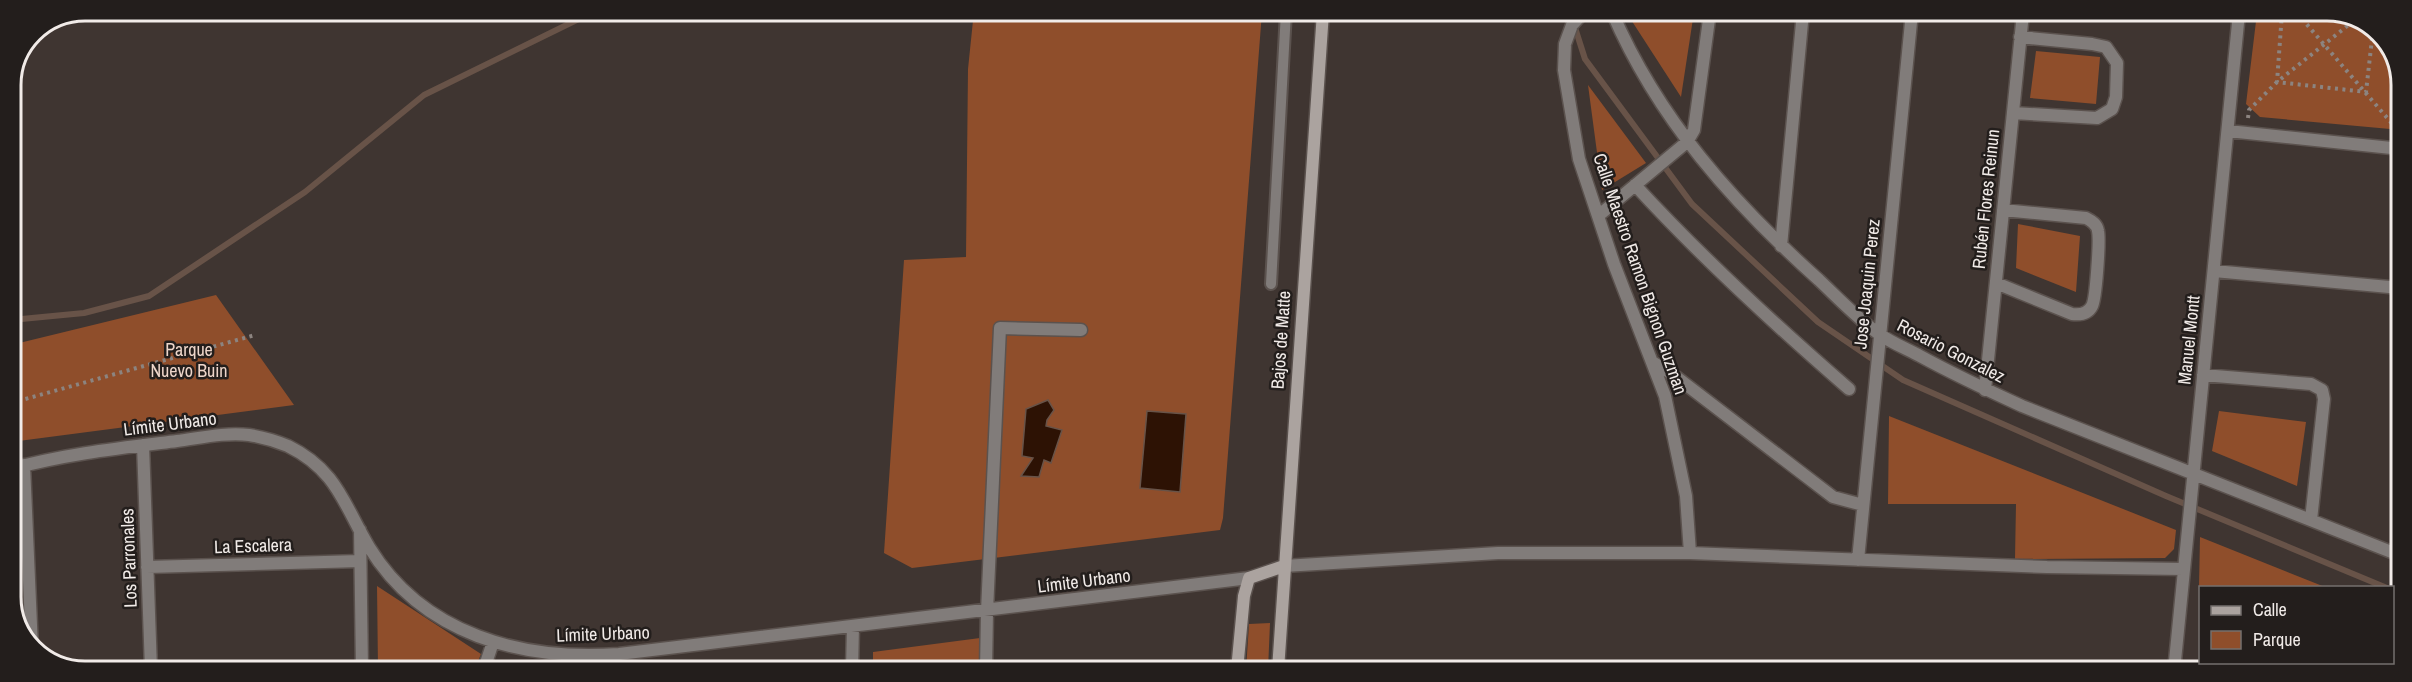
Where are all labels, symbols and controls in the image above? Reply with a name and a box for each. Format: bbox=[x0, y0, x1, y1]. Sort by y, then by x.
street label: Rubén Flores Reinun bbox=[1966, 128, 2005, 270]
street label: Calle Maestro Ramon Bignon Guzman bbox=[1587, 150, 1694, 398]
street label: Jose Joaquin Perez bbox=[1847, 218, 1886, 350]
street label: Bajos de Matte bbox=[1265, 290, 1296, 390]
street label: Manuel Montt bbox=[2171, 294, 2206, 386]
street label: Rosario Gonzalez bbox=[1893, 313, 2010, 389]
park label: Parque Nuevo Buin bbox=[150, 337, 228, 383]
street label: Límite Urbano bbox=[122, 405, 218, 442]
street label: Los Parronales bbox=[114, 508, 143, 608]
street label: La Escalera bbox=[214, 532, 292, 559]
street label: Límite Urbano bbox=[1036, 562, 1132, 599]
legend bbox=[2199, 586, 2394, 664]
text: Calle bbox=[2253, 597, 2287, 622]
street label: Límite Urbano bbox=[556, 619, 650, 648]
text: Parque bbox=[2253, 627, 2301, 652]

